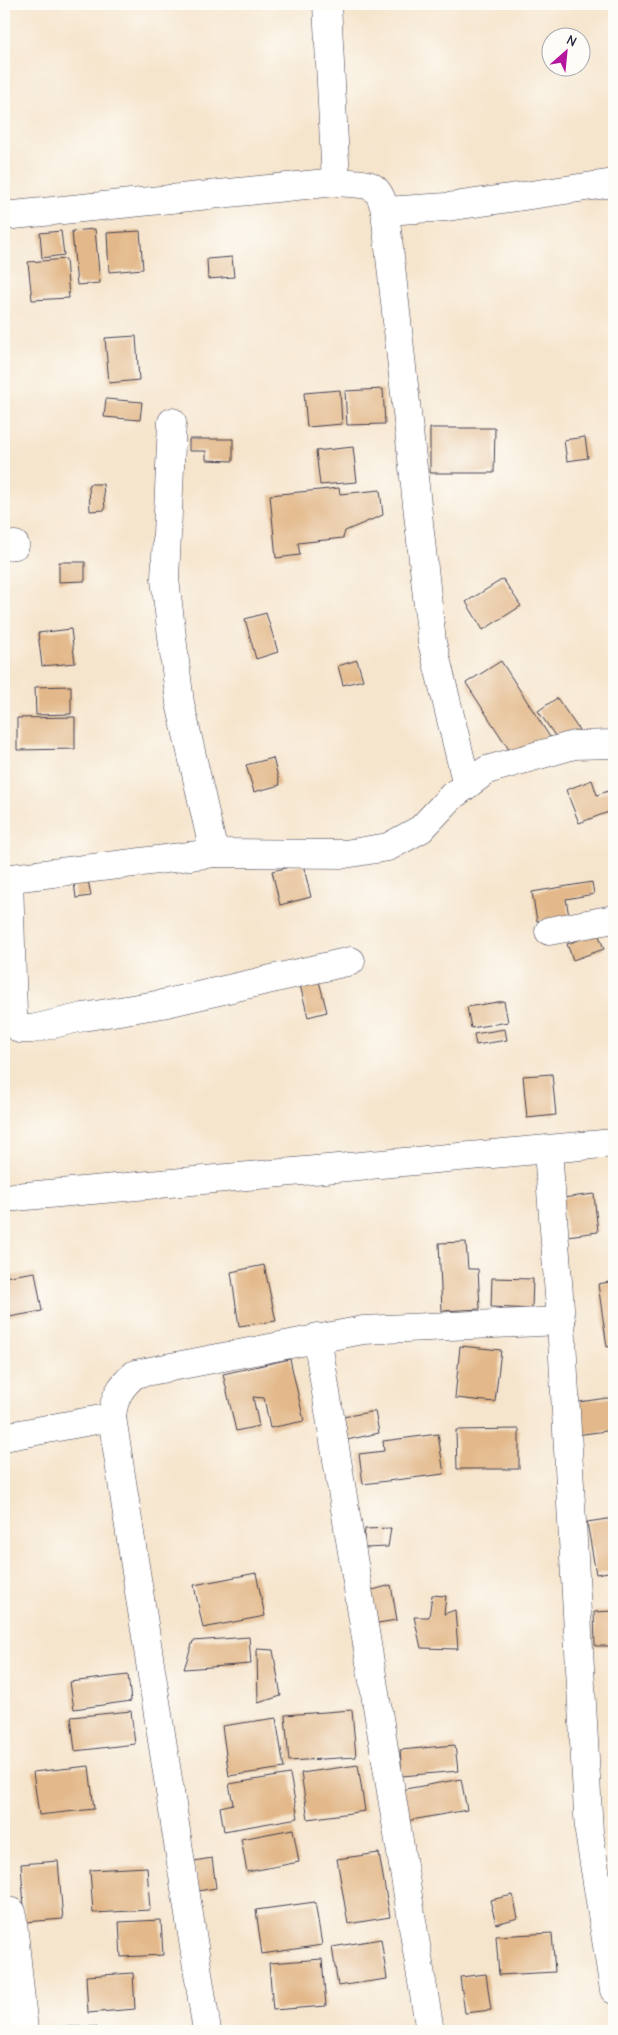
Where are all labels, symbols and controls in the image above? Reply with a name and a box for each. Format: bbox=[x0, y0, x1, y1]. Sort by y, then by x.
north arrow bbox=[540, 28, 590, 78]
text: N bbox=[564, 31, 580, 51]

